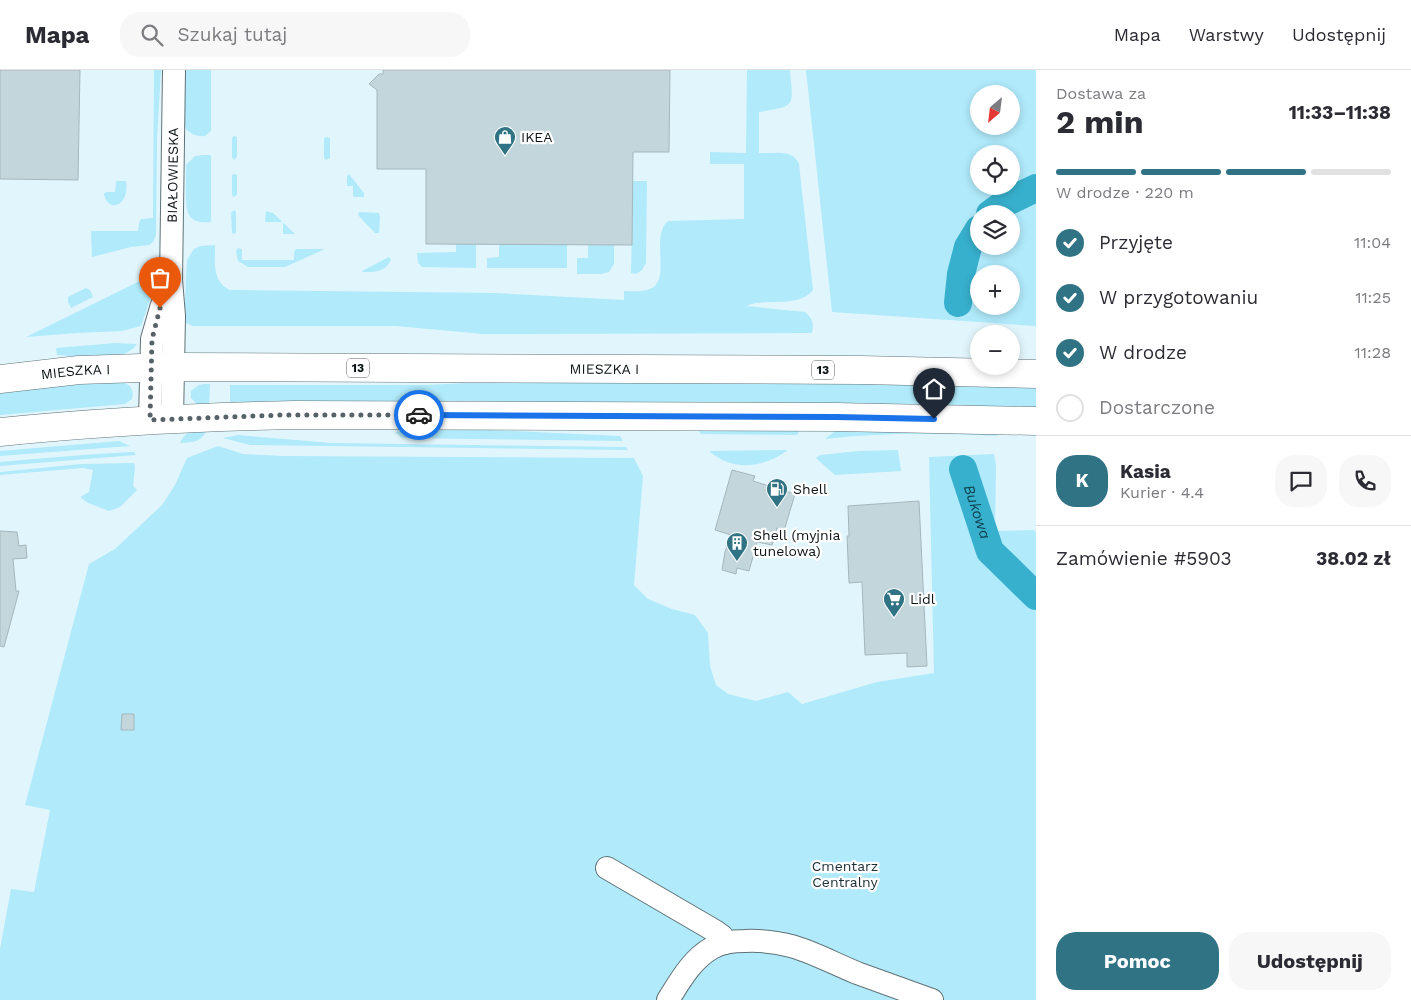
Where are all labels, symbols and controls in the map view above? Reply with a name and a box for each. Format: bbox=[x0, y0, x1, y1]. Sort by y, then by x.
search box bbox=[120, 12, 470, 57]
text: Mapa bbox=[25, 21, 90, 49]
icon: search bbox=[138, 21, 166, 49]
text: Szukaj tutaj bbox=[178, 23, 287, 46]
text: Mapa bbox=[1114, 24, 1161, 45]
text: Warstwy bbox=[1189, 24, 1264, 45]
text: Udostępnij bbox=[1292, 24, 1386, 45]
text: Dostawa za bbox=[1056, 84, 1146, 103]
north arrow bbox=[970, 85, 1020, 135]
map controls bbox=[970, 85, 1020, 375]
text: 11:33–11:38 bbox=[1289, 101, 1391, 124]
text: 2 min bbox=[1056, 103, 1144, 141]
shop icon: IKEA bbox=[493, 125, 517, 156]
street label: BIAŁOWIESKA bbox=[164, 127, 181, 223]
place label: IKEA bbox=[521, 129, 553, 145]
button: locate bbox=[970, 145, 1020, 195]
text: W drodze · 220 m bbox=[1056, 183, 1194, 202]
button: layers bbox=[970, 205, 1020, 255]
icon: check bbox=[1056, 229, 1084, 257]
text: Przyjęte bbox=[1099, 231, 1173, 254]
text: 11:04 bbox=[1354, 233, 1391, 252]
pin bbox=[139, 257, 181, 308]
icon: bag bbox=[146, 264, 174, 292]
button: + bbox=[970, 265, 1020, 315]
icon: check bbox=[1056, 284, 1084, 312]
text: W przygotowaniu bbox=[1099, 286, 1258, 309]
text: 11:25 bbox=[1355, 288, 1391, 307]
button: − bbox=[970, 325, 1020, 375]
icon: check bbox=[1056, 339, 1084, 367]
text: W drodze bbox=[1099, 341, 1187, 364]
text: 11:28 bbox=[1355, 343, 1391, 362]
road number: 13 bbox=[347, 358, 369, 378]
road number: 13 bbox=[812, 360, 834, 380]
street label: MIESZKA I bbox=[40, 361, 111, 382]
street label: MIESZKA I bbox=[570, 361, 639, 377]
pin bbox=[913, 368, 955, 419]
icon: home bbox=[920, 375, 948, 403]
courier bbox=[394, 390, 444, 440]
text: Dostarczone bbox=[1099, 396, 1215, 419]
icon: car bbox=[405, 401, 433, 429]
button: chat bbox=[1275, 455, 1327, 507]
button: phone bbox=[1339, 455, 1391, 507]
text: Kasia bbox=[1120, 460, 1171, 483]
text: K bbox=[1075, 469, 1089, 492]
fuel station icon: Shell bbox=[765, 477, 789, 508]
place label: Shell bbox=[793, 481, 828, 497]
water label: Bukowa bbox=[960, 482, 994, 541]
text: Kurier · 4.4 bbox=[1120, 483, 1204, 502]
place label: Shell (myjnia tunelowa) bbox=[753, 527, 840, 559]
building icon: Shell (myjnia tunelowa) bbox=[725, 531, 749, 562]
text: Zamówienie #5903 bbox=[1056, 547, 1232, 570]
text: 38.02 zł bbox=[1316, 547, 1391, 570]
supermarket icon: Lidl bbox=[882, 587, 906, 618]
place label: Lidl bbox=[910, 591, 936, 607]
park label: Cmentarz Centralny bbox=[812, 858, 879, 890]
button: Pomoc bbox=[1056, 932, 1219, 990]
button: Udostępnij bbox=[1229, 932, 1391, 990]

